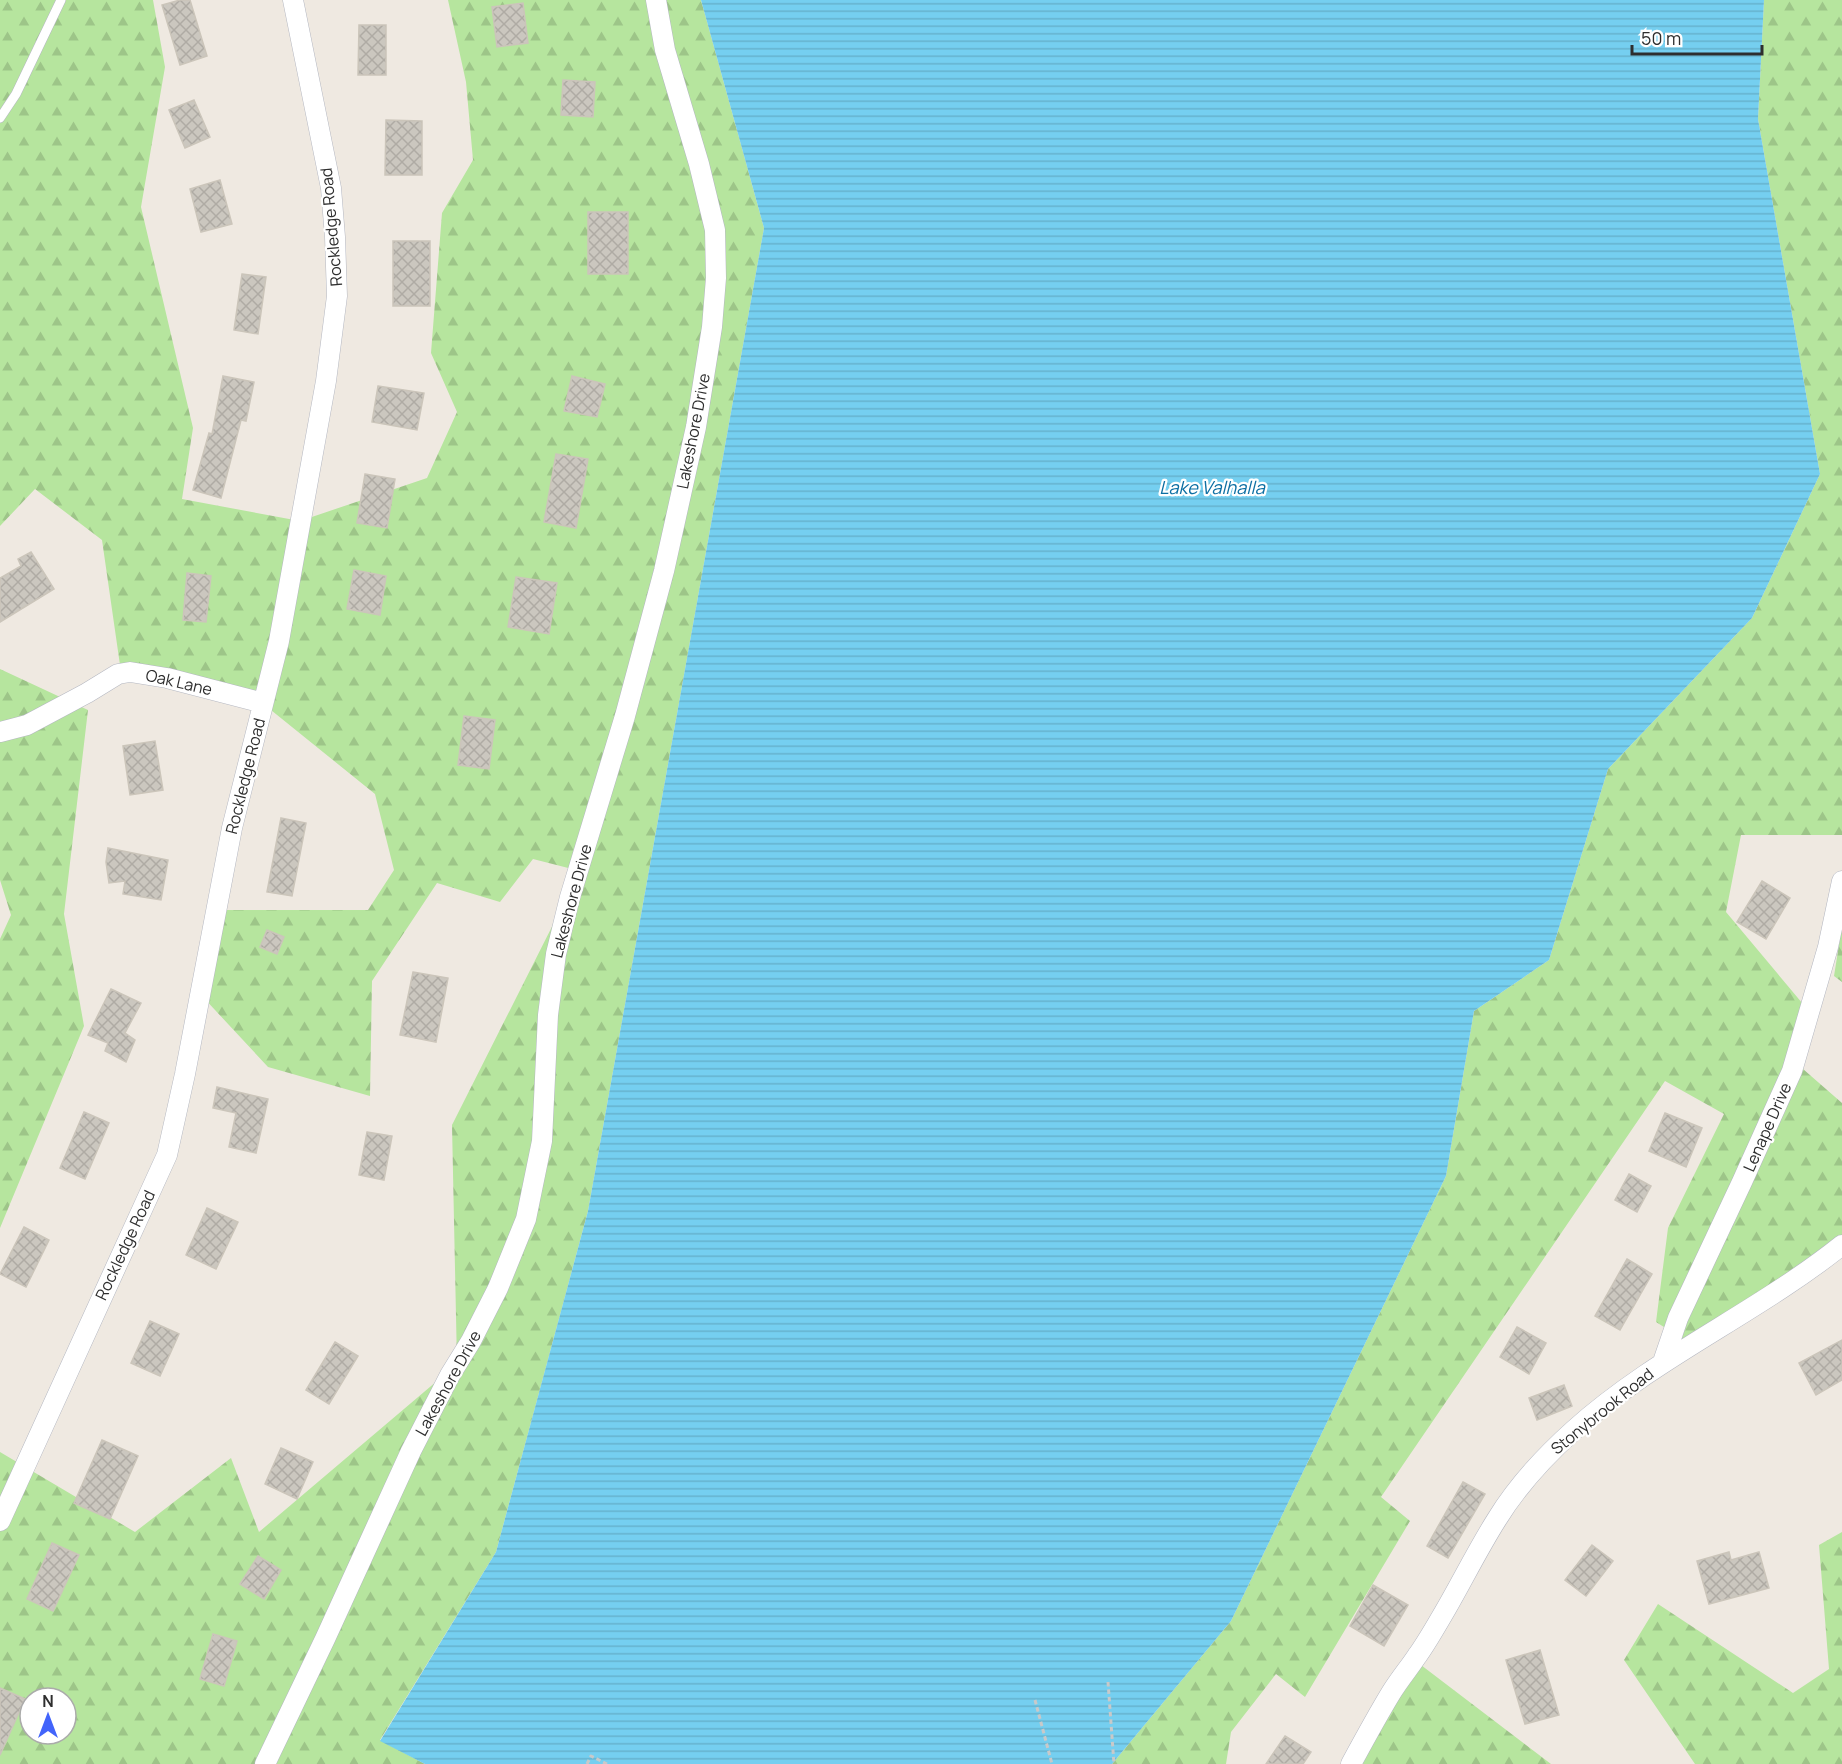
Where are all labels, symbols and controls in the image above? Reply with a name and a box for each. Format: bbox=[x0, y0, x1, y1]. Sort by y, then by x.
scale bar bbox=[1632, 18, 1762, 56]
text: 50 m bbox=[1641, 26, 1681, 50]
street label: Rockledge Road bbox=[315, 167, 347, 287]
street label: Lakeshore Drive bbox=[671, 371, 715, 491]
water label: Lake Valhalla bbox=[1159, 475, 1266, 499]
street label: Oak Lane bbox=[144, 664, 214, 700]
street label: Rockledge Road bbox=[220, 716, 270, 836]
street label: Lakeshore Drive bbox=[545, 842, 597, 960]
street label: Lenape Drive bbox=[1738, 1079, 1796, 1175]
street label: Rockledge Road bbox=[90, 1186, 160, 1304]
street label: Lakeshore Drive bbox=[410, 1326, 486, 1440]
street label: Stonybrook Road bbox=[1546, 1363, 1658, 1459]
north arrow bbox=[18, 1686, 78, 1746]
text: N bbox=[42, 1690, 54, 1712]

